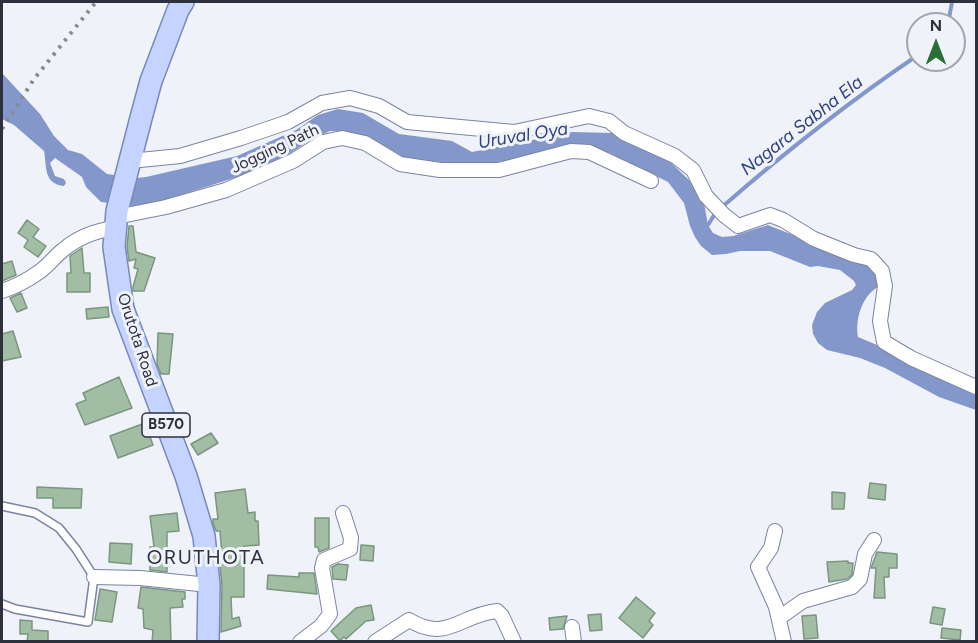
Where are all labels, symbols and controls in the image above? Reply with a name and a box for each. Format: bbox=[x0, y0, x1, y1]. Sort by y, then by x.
north arrow bbox=[906, 12, 966, 72]
text: N bbox=[930, 16, 942, 35]
water label: Nagara Sabha Ela bbox=[737, 72, 867, 180]
water label: Uruval Oya bbox=[476, 118, 570, 154]
street label: Jogging Path bbox=[228, 120, 322, 178]
street label: Orutota Road bbox=[113, 291, 161, 389]
road number: B570 bbox=[142, 413, 190, 437]
district label: ORUTHOTA bbox=[147, 546, 265, 570]

